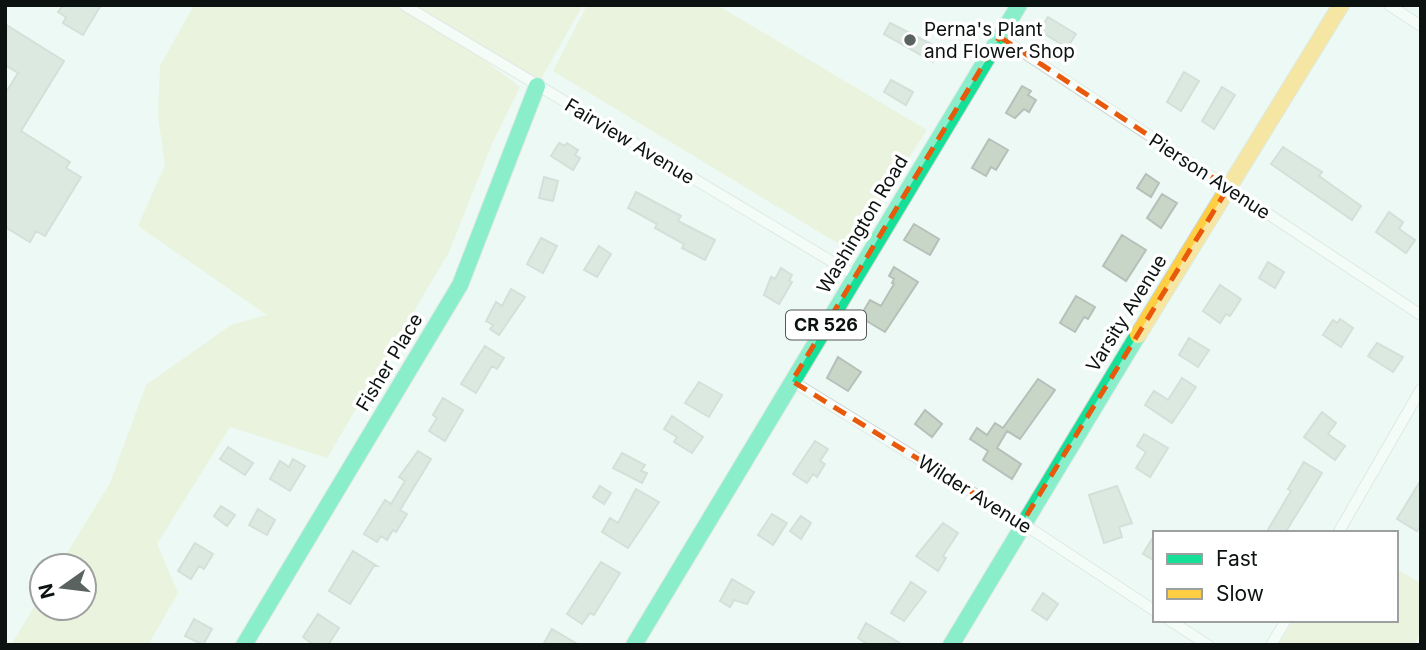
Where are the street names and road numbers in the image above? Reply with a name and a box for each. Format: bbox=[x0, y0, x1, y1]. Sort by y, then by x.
street label: Fairview Avenue bbox=[561, 94, 699, 189]
street label: Pierson Avenue bbox=[1145, 129, 1275, 224]
street label: Washington Road bbox=[812, 151, 913, 297]
street label: Varsity Avenue bbox=[1081, 250, 1172, 376]
street label: Fisher Place bbox=[351, 309, 428, 415]
road number: CR 526 bbox=[786, 310, 866, 340]
street label: Wilder Avenue bbox=[914, 450, 1036, 539]

